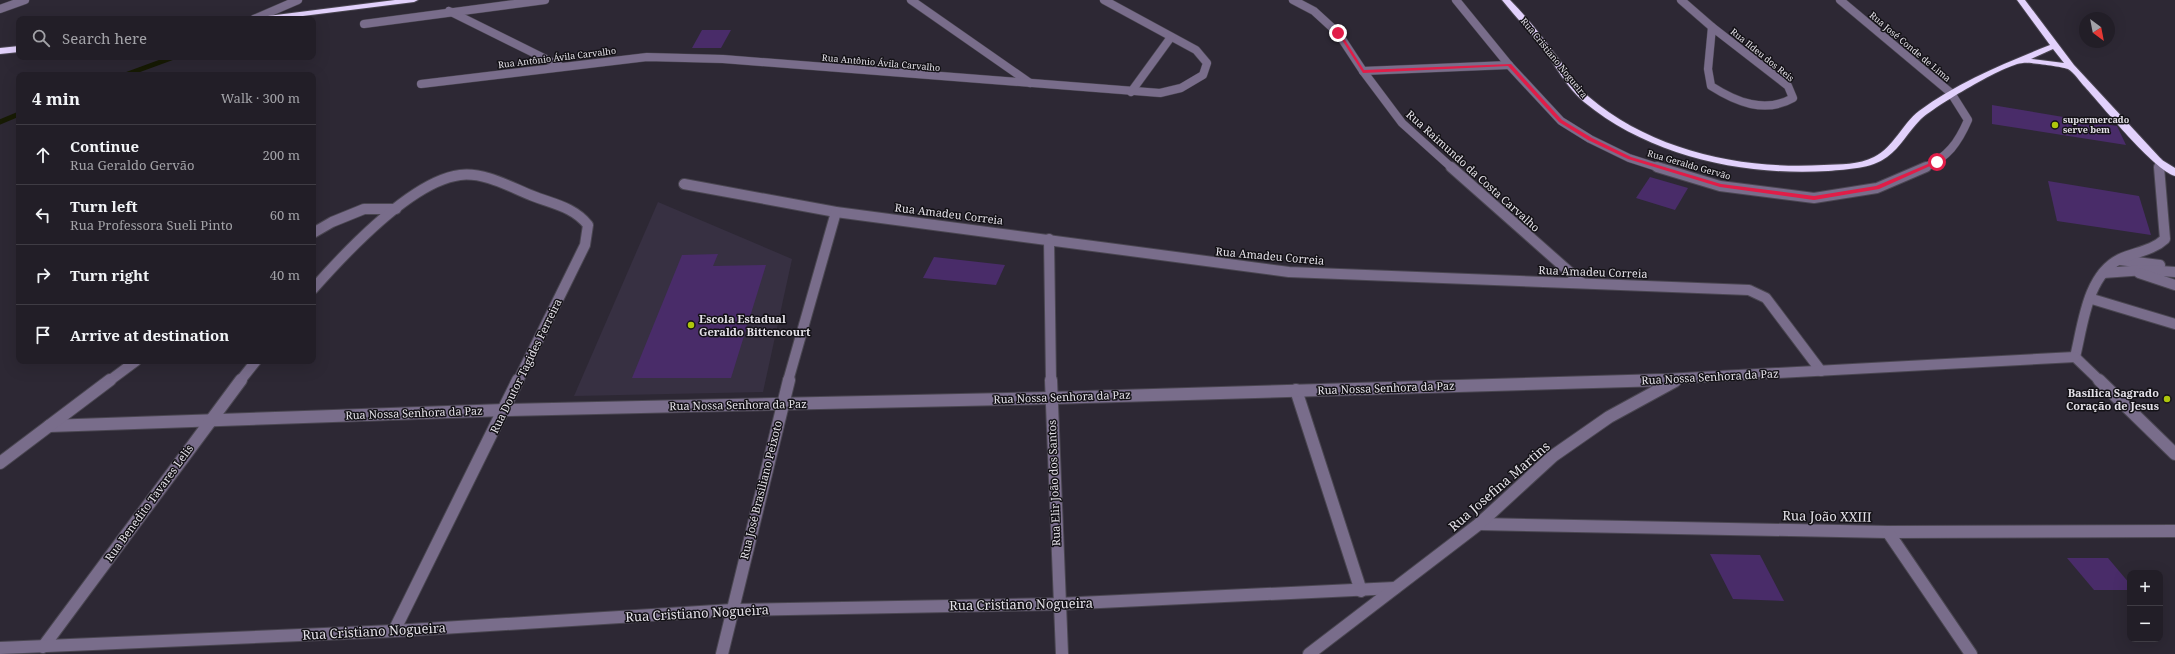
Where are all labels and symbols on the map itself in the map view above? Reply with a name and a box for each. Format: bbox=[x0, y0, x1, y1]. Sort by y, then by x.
street label: Rua José Conde de Lima bbox=[1867, 9, 1954, 85]
north arrow bbox=[2079, 12, 2115, 48]
street label: Rua Cristiano Nogueira bbox=[1518, 15, 1591, 100]
route end bbox=[1329, 24, 1347, 42]
street label: Rua Ildeu dos Reis bbox=[1728, 25, 1797, 84]
street label: Rua Antônio Ávila Carvalho bbox=[497, 44, 617, 71]
street label: Rua Antônio Ávila Carvalho bbox=[821, 51, 941, 74]
street label: Rua Raimundo da Costa Carvalho bbox=[1403, 107, 1543, 235]
place label: supermercado serve bem bbox=[2063, 113, 2130, 136]
marker: supermercado serve bem bbox=[2050, 120, 2060, 130]
street label: Rua Geraldo Gervão bbox=[1646, 146, 1732, 183]
route start bbox=[1928, 153, 1946, 171]
street label: Rua Amadeu Correia bbox=[894, 199, 1004, 228]
street label: Rua Amadeu Correia bbox=[1215, 243, 1325, 268]
street label: Rua Amadeu Correia bbox=[1538, 262, 1648, 281]
street label: Rua Doutor Tagides Ferreira bbox=[486, 296, 565, 436]
place label: Escola Estadual Geraldo Bittencourt bbox=[699, 311, 811, 339]
marker: Escola Estadual Geraldo Bittencourt bbox=[686, 320, 696, 330]
street label: Rua Nossa Senhora da Paz bbox=[1641, 365, 1779, 388]
street label: Rua Nossa Senhora da Paz bbox=[1317, 378, 1455, 397]
place label: Basílica Sagrado Coração de Jesus bbox=[2066, 385, 2159, 413]
street label: Rua Nossa Senhora da Paz bbox=[993, 387, 1131, 406]
marker: Basílica Sagrado Coração de Jesus bbox=[2162, 394, 2172, 404]
street label: Rua Nossa Senhora da Paz bbox=[669, 396, 807, 413]
street label: Rua Nossa Senhora da Paz bbox=[345, 403, 483, 422]
street label: Rua José Brasiliano Peixoto bbox=[736, 419, 785, 561]
street label: Rua Elir João dos Santos bbox=[1044, 420, 1063, 546]
street label: Rua Josefina Martins bbox=[1445, 437, 1554, 535]
street label: Rua Benedito Tavares Lelis bbox=[101, 441, 196, 564]
street label: Rua João XXIII bbox=[1782, 506, 1872, 526]
street label: Rua Cristiano Nogueira bbox=[949, 594, 1093, 614]
street label: Rua Cristiano Nogueira bbox=[625, 600, 769, 626]
street label: Rua Cristiano Nogueira bbox=[302, 618, 446, 644]

